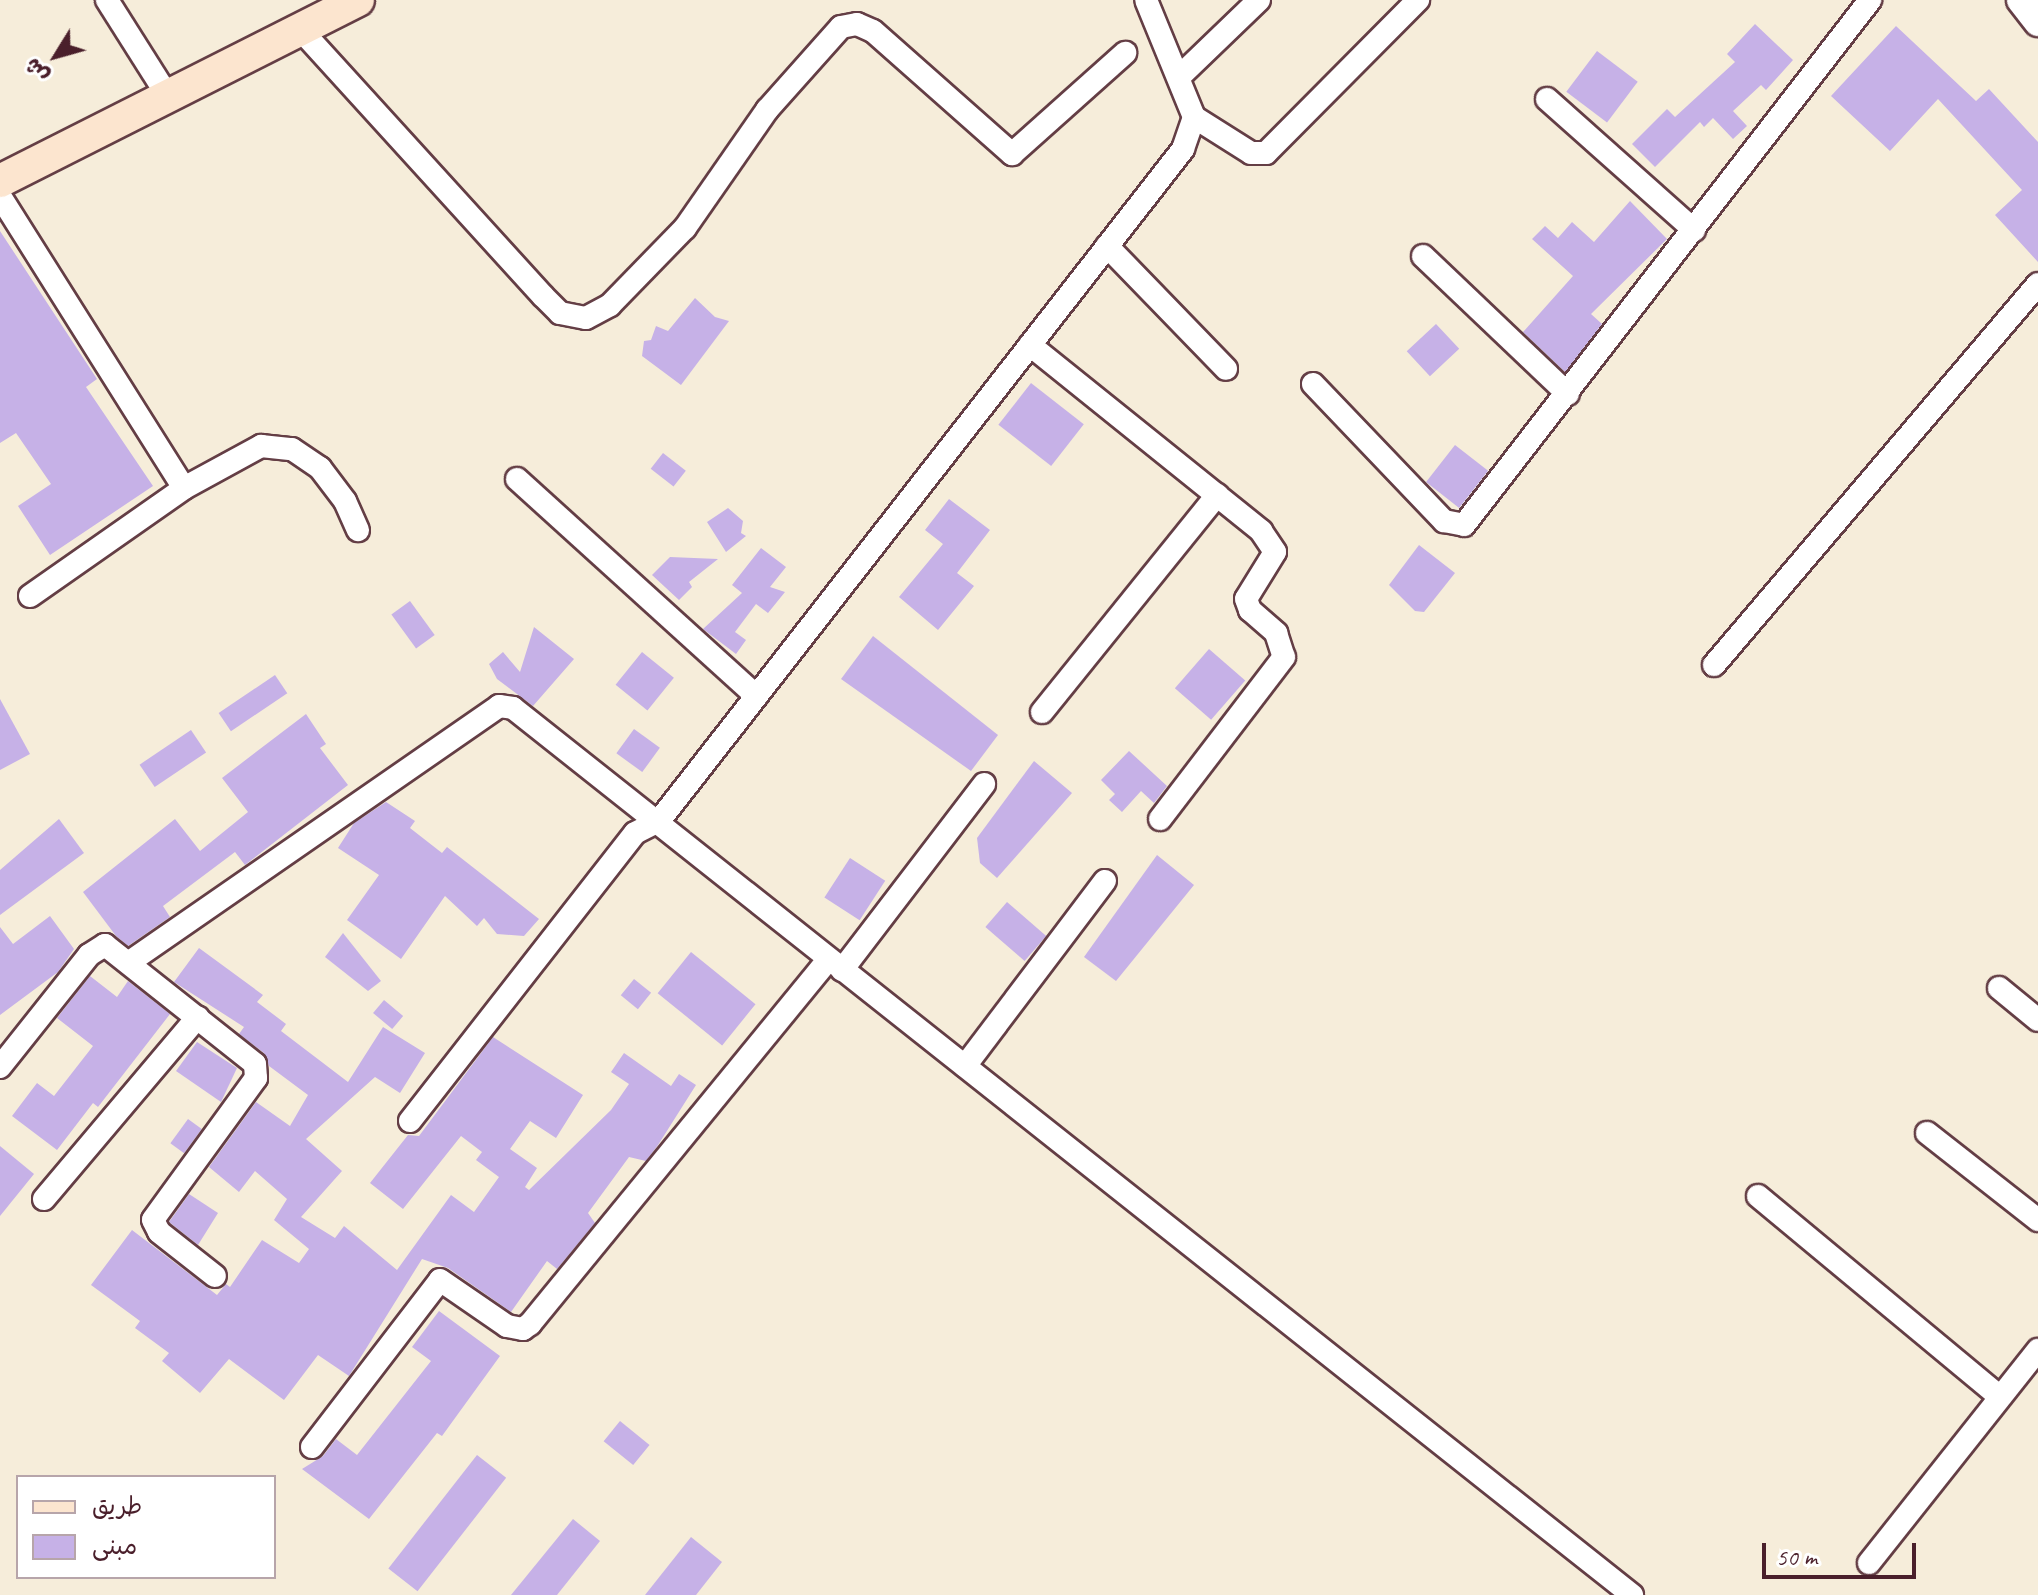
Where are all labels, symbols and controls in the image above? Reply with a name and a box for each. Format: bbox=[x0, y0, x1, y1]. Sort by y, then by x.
north arrow bbox=[16, 16, 96, 96]
text: ش bbox=[18, 52, 55, 89]
legend bbox=[16, 1475, 276, 1579]
text: طريق bbox=[92, 1491, 142, 1521]
scale bar bbox=[1766, 1527, 1920, 1577]
text: مبنى bbox=[92, 1531, 137, 1561]
text: 50 m bbox=[1776, 1542, 1817, 1572]

